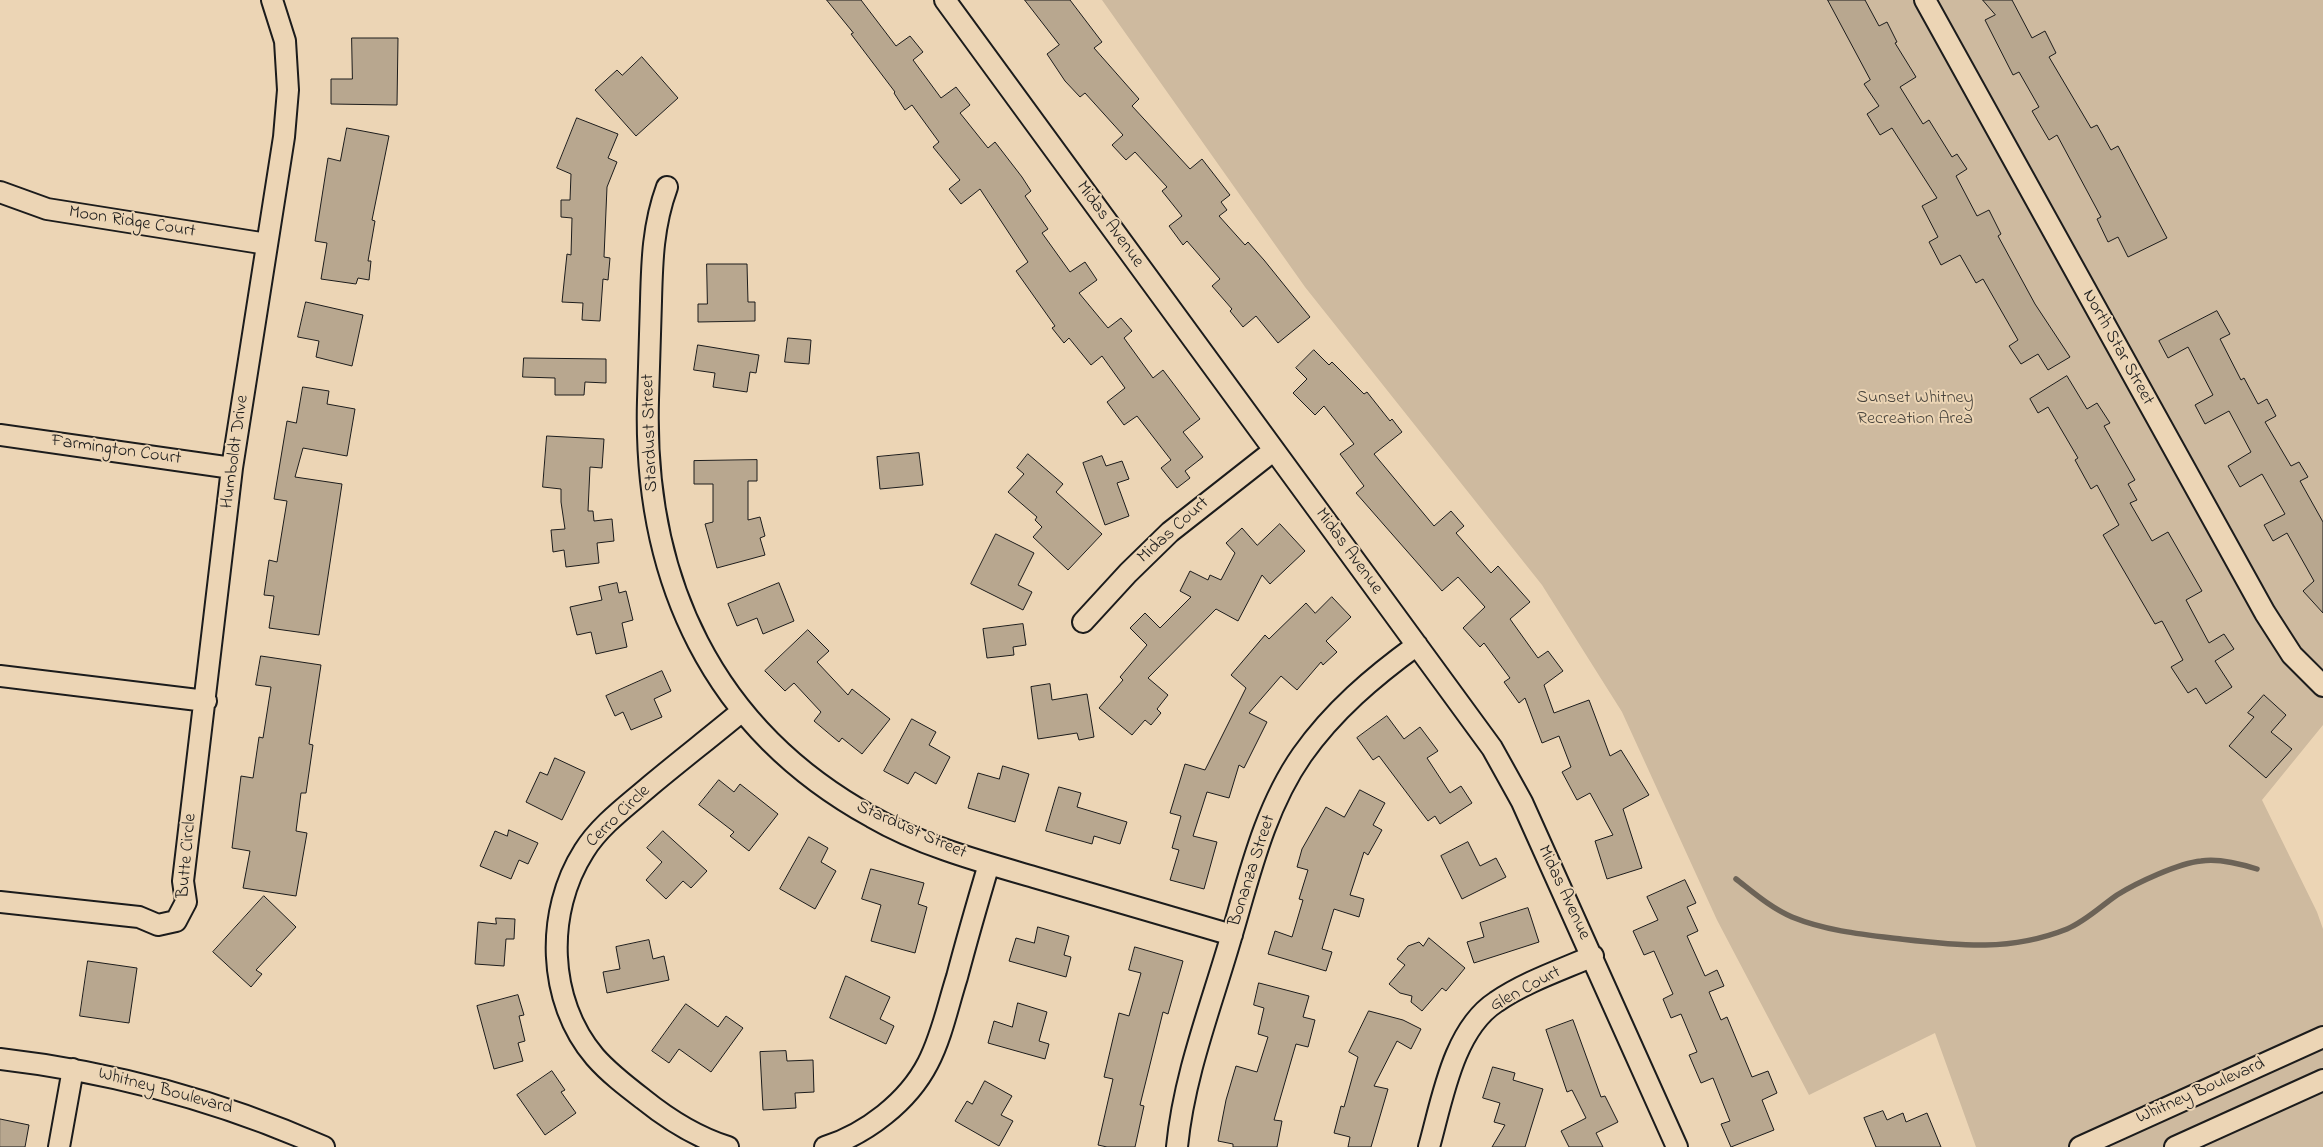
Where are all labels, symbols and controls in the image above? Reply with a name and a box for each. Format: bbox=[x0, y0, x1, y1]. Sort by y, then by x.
street label: Midas Avenue bbox=[1070, 178, 1148, 272]
street label: Moon Ridge Court bbox=[67, 202, 197, 244]
street label: North Star Street bbox=[2076, 286, 2158, 410]
street label: Stardust Street bbox=[638, 373, 664, 493]
park label: Sunset Whitney Recreation Area bbox=[1856, 388, 1974, 430]
street label: Humboldt Drive bbox=[217, 394, 255, 510]
street label: Farmington Court bbox=[50, 431, 182, 471]
street label: Midas Court bbox=[1134, 493, 1214, 569]
street label: Midas Avenue bbox=[1309, 505, 1387, 599]
street label: Cerro Circle bbox=[582, 781, 656, 853]
street label: Stardust Street bbox=[853, 797, 969, 865]
street label: Bonanza Street bbox=[1225, 812, 1281, 930]
street label: Butte Circle bbox=[174, 813, 202, 899]
street label: Midas Avenue bbox=[1532, 842, 1594, 944]
street label: Glen Court bbox=[1487, 962, 1565, 1018]
street label: Whitney Boulevard bbox=[2133, 1054, 2269, 1130]
street label: Whitney Boulevard bbox=[95, 1064, 235, 1120]

